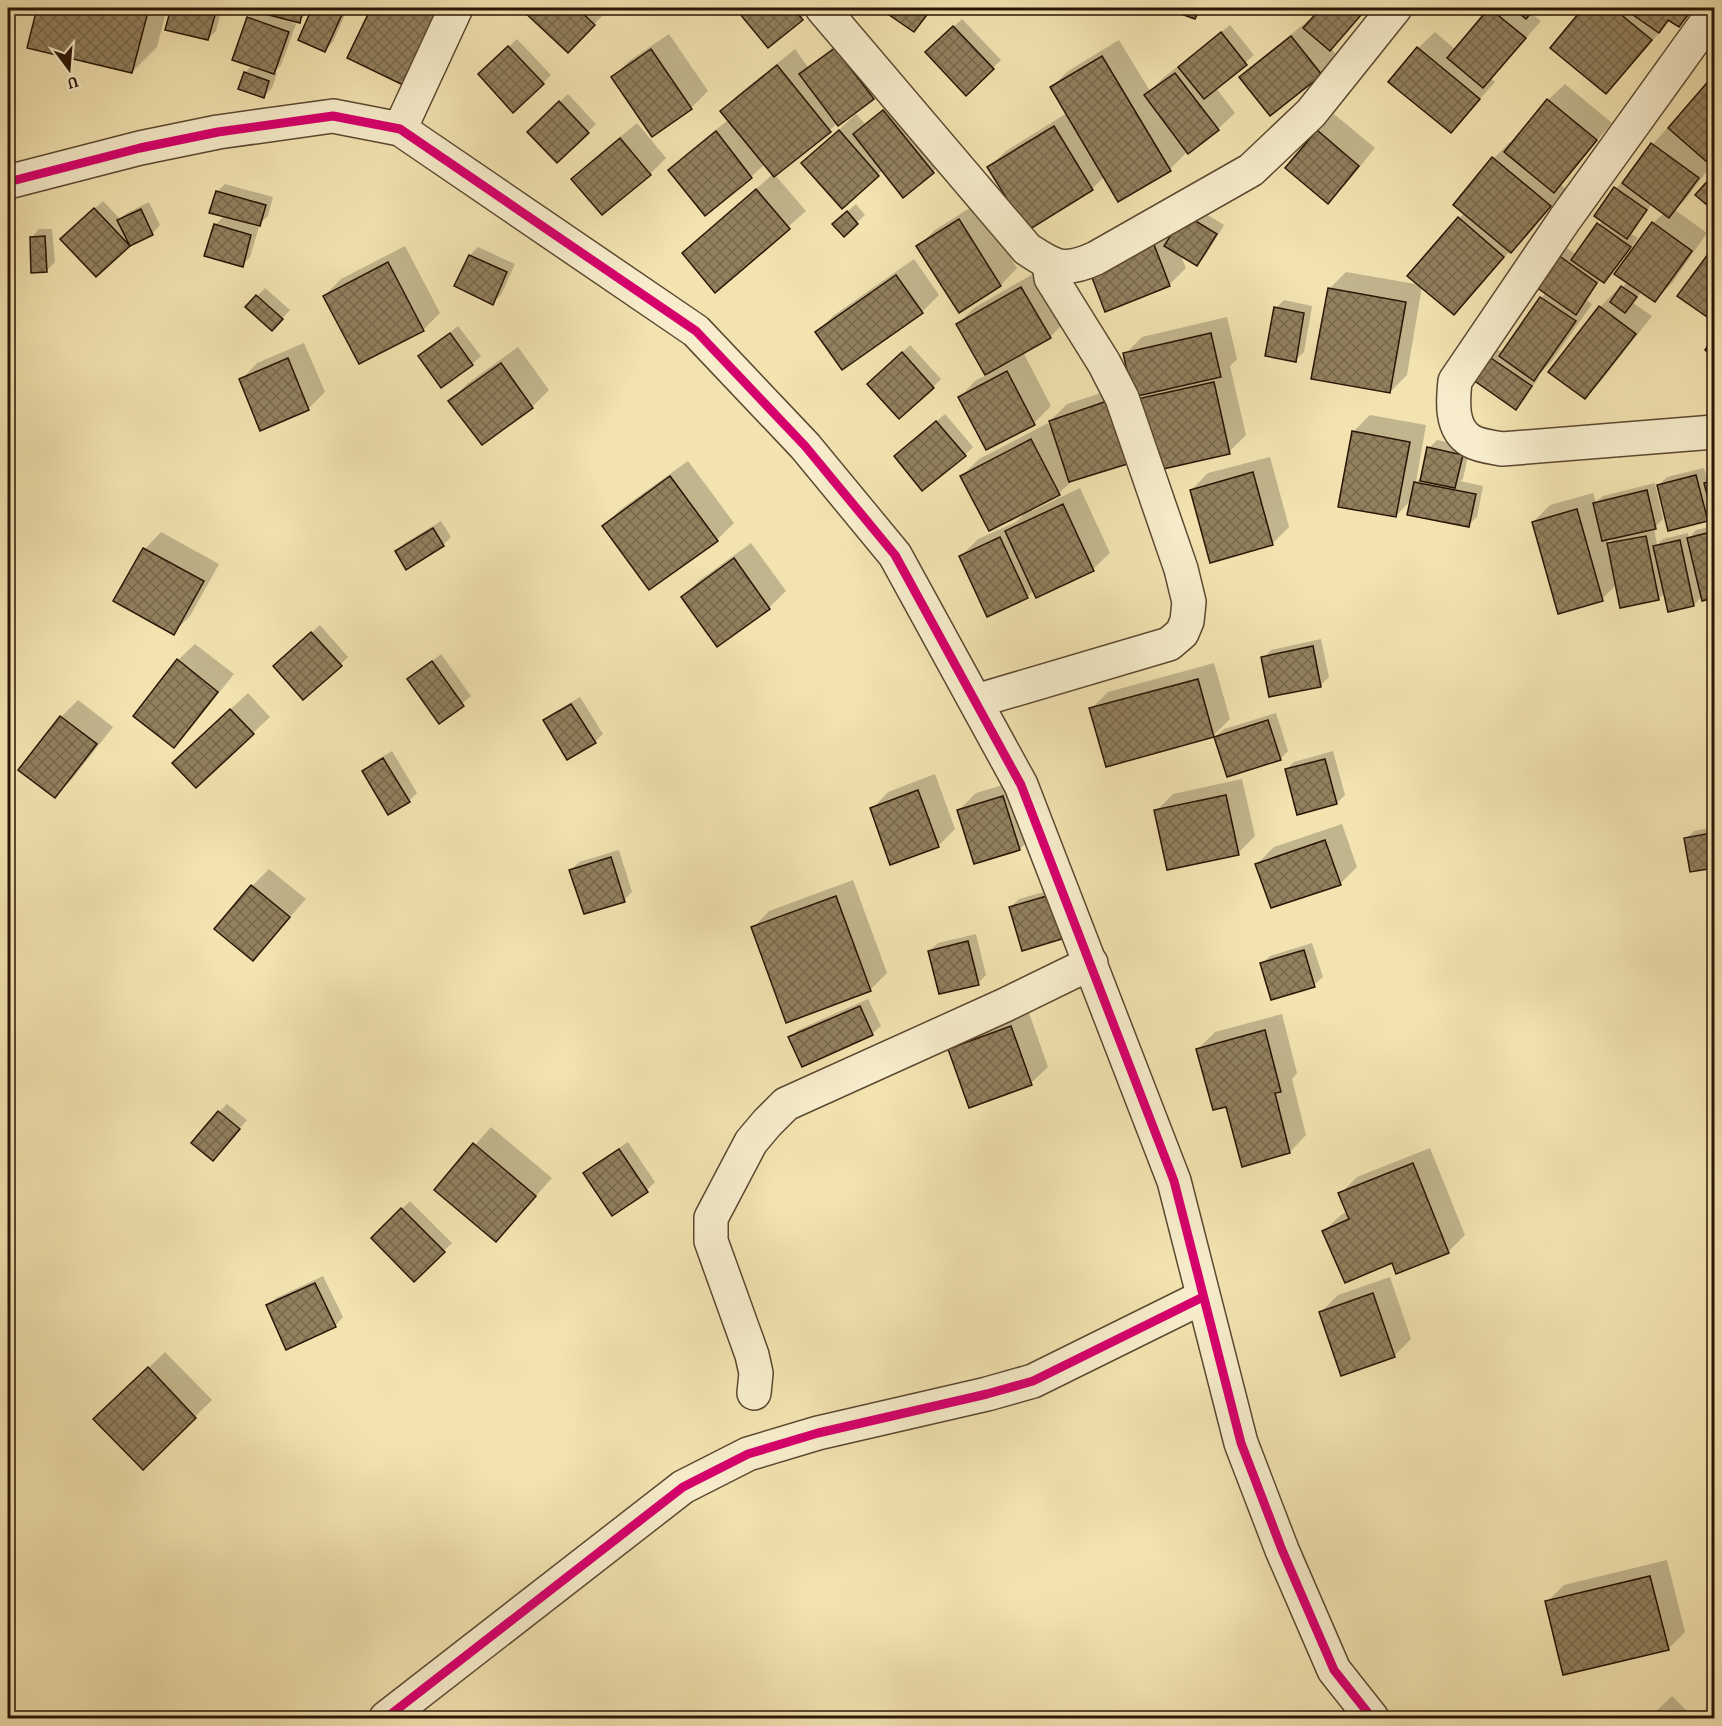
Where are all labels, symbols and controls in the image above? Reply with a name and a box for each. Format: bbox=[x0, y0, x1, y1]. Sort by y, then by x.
north arrow bbox=[39, 39, 99, 99]
text: U bbox=[64, 70, 81, 95]

